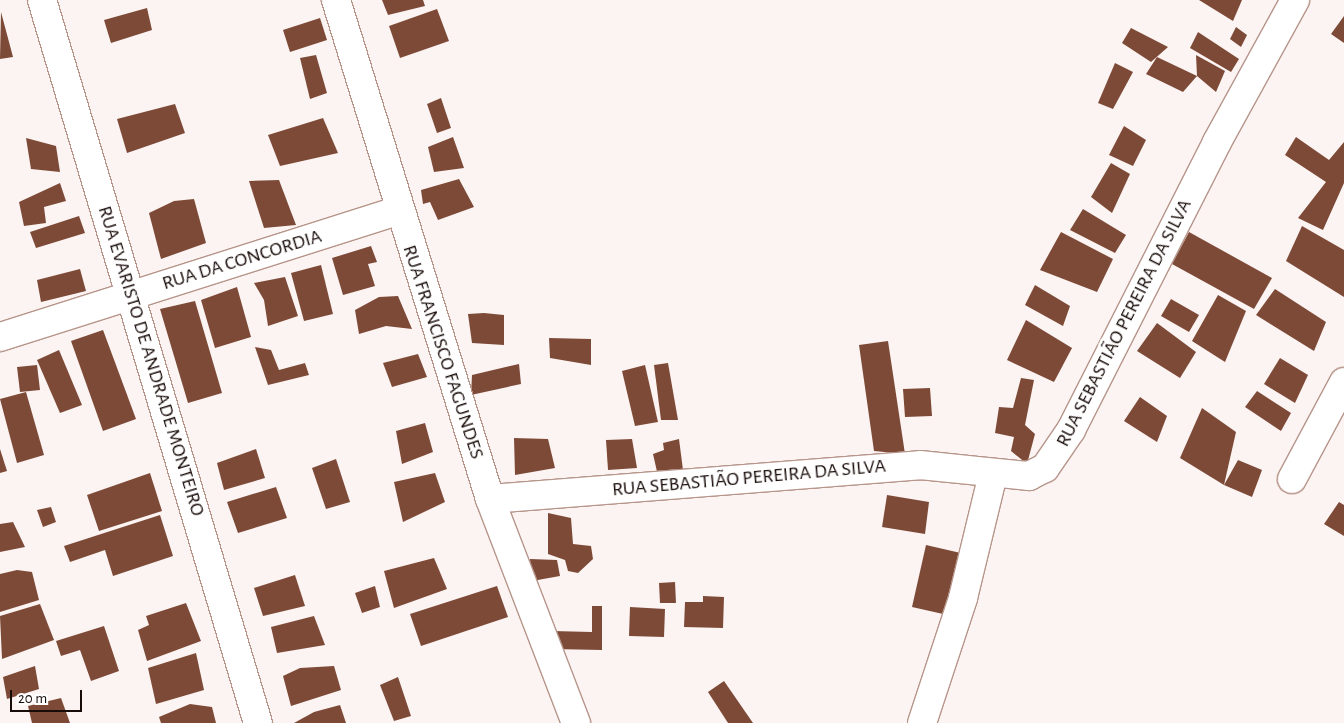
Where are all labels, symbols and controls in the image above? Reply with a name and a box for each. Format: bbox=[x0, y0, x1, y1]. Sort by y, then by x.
street label: RUA SEBASTIÃO PEREIRA DA SILVA bbox=[1051, 195, 1197, 451]
street label: RUA EVARISTO DE ANDRADE MONTEIRO bbox=[92, 203, 210, 519]
street label: RUA DA CONCORDIA bbox=[159, 224, 325, 296]
street label: RUA FRANCISCO FAGUNDES bbox=[397, 242, 489, 462]
street label: RUA SEBASTIÃO PEREIRA DA SILVA bbox=[611, 454, 887, 502]
scale bar bbox=[12, 680, 85, 712]
text: 20 m bbox=[18, 691, 47, 706]

